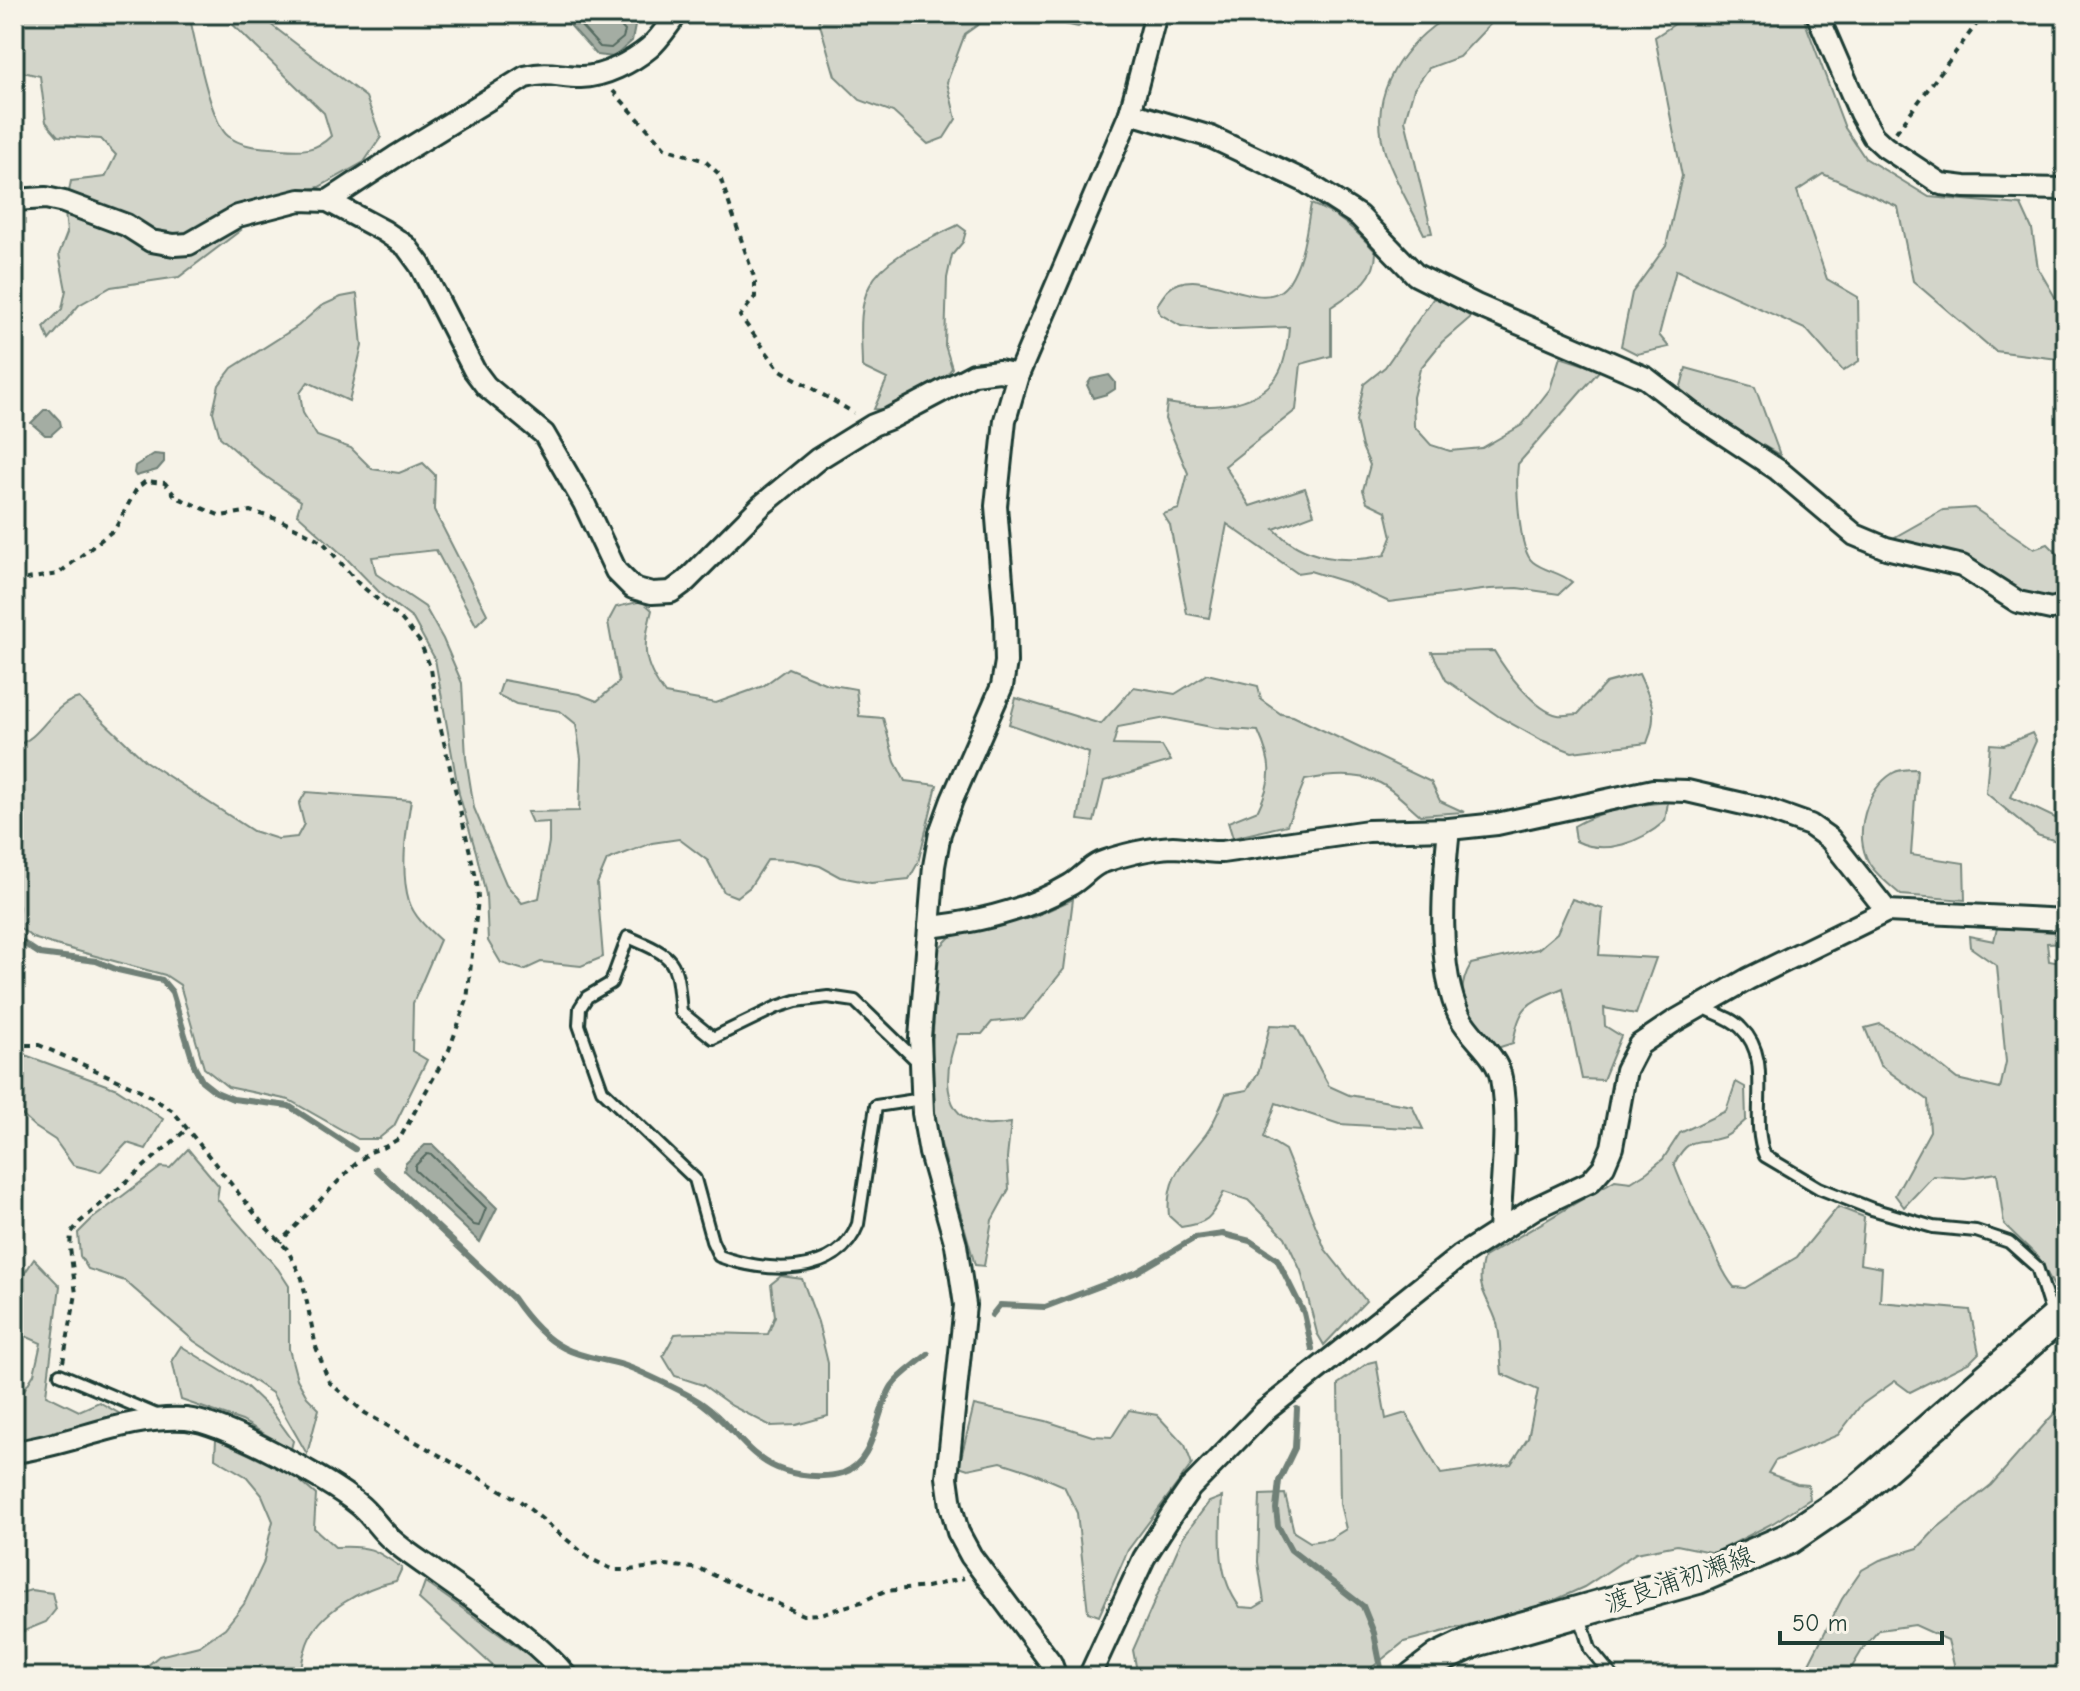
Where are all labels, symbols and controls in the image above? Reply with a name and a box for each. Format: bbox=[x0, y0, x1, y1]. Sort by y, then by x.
street label: 渡良浦初瀬線 bbox=[1601, 1540, 1758, 1620]
scale bar bbox=[1780, 1595, 1942, 1645]
text: 50 m bbox=[1792, 1609, 1848, 1637]

